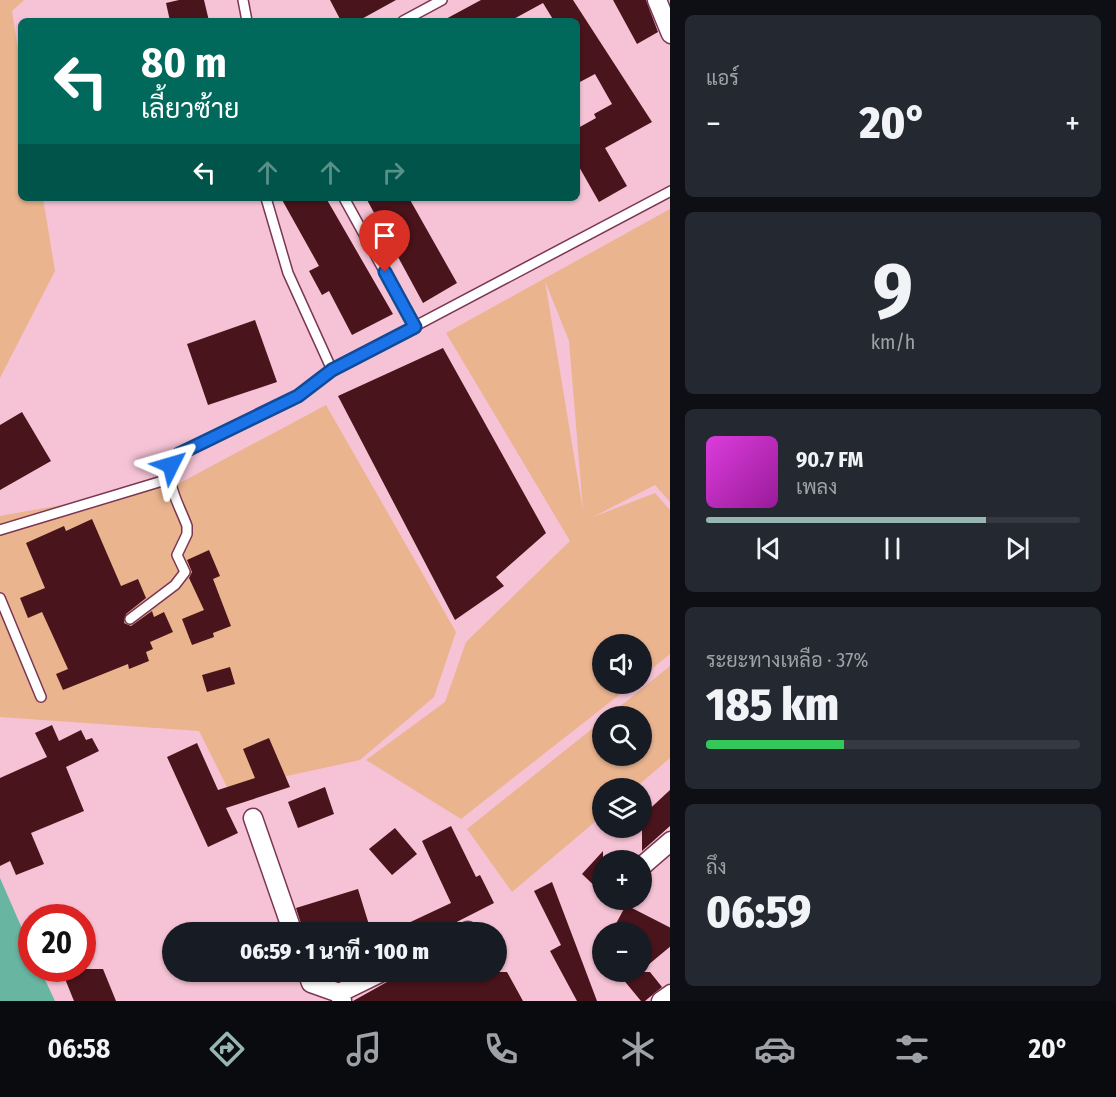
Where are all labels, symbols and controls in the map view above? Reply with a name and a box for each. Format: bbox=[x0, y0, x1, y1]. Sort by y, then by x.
text: 80 m bbox=[141, 38, 227, 88]
icon: left bbox=[42, 42, 120, 120]
text: แอร์ bbox=[706, 66, 739, 90]
text: เลี้ยวซ้าย bbox=[141, 93, 239, 125]
text: 20° bbox=[859, 96, 926, 150]
text: − bbox=[706, 104, 721, 144]
text: + bbox=[1065, 104, 1080, 144]
icon: left bbox=[188, 156, 221, 189]
icon: ahead bbox=[251, 156, 284, 189]
icon: ahead bbox=[314, 156, 347, 189]
icon: right bbox=[377, 156, 410, 189]
pin bbox=[359, 210, 410, 272]
icon: arrive bbox=[368, 219, 401, 252]
text: 9 bbox=[873, 244, 913, 338]
text: km/h bbox=[871, 330, 915, 354]
position arrow bbox=[139, 433, 203, 497]
text: 90.7 FM bbox=[796, 446, 863, 473]
text: เพลง bbox=[796, 475, 837, 499]
icon: previous bbox=[752, 532, 785, 565]
icon: pause bbox=[876, 532, 909, 565]
icon: next bbox=[1001, 532, 1034, 565]
map controls bbox=[592, 634, 652, 982]
button: sound bbox=[592, 634, 652, 694]
text: ระยะทางเหลือ · 37% bbox=[706, 648, 868, 672]
text: 185 km bbox=[706, 678, 839, 732]
button: search bbox=[592, 706, 652, 766]
button: layers bbox=[592, 778, 652, 838]
button: + bbox=[592, 850, 652, 910]
text: ถึง bbox=[706, 855, 727, 879]
text: 06:59 bbox=[706, 885, 811, 939]
speed limit sign: 20 bbox=[18, 904, 96, 982]
button: − bbox=[592, 922, 652, 982]
text: 06:59 · 1 นาที · 100 m bbox=[240, 938, 429, 965]
icon: directions bbox=[206, 1028, 248, 1070]
icon: music bbox=[343, 1028, 385, 1070]
icon: phone bbox=[480, 1028, 522, 1070]
icon: climate bbox=[617, 1028, 659, 1070]
icon: car bbox=[754, 1028, 796, 1070]
icon: filters bbox=[891, 1028, 933, 1070]
text: 06:58 bbox=[48, 1033, 110, 1065]
text: 20° bbox=[1028, 1033, 1068, 1065]

